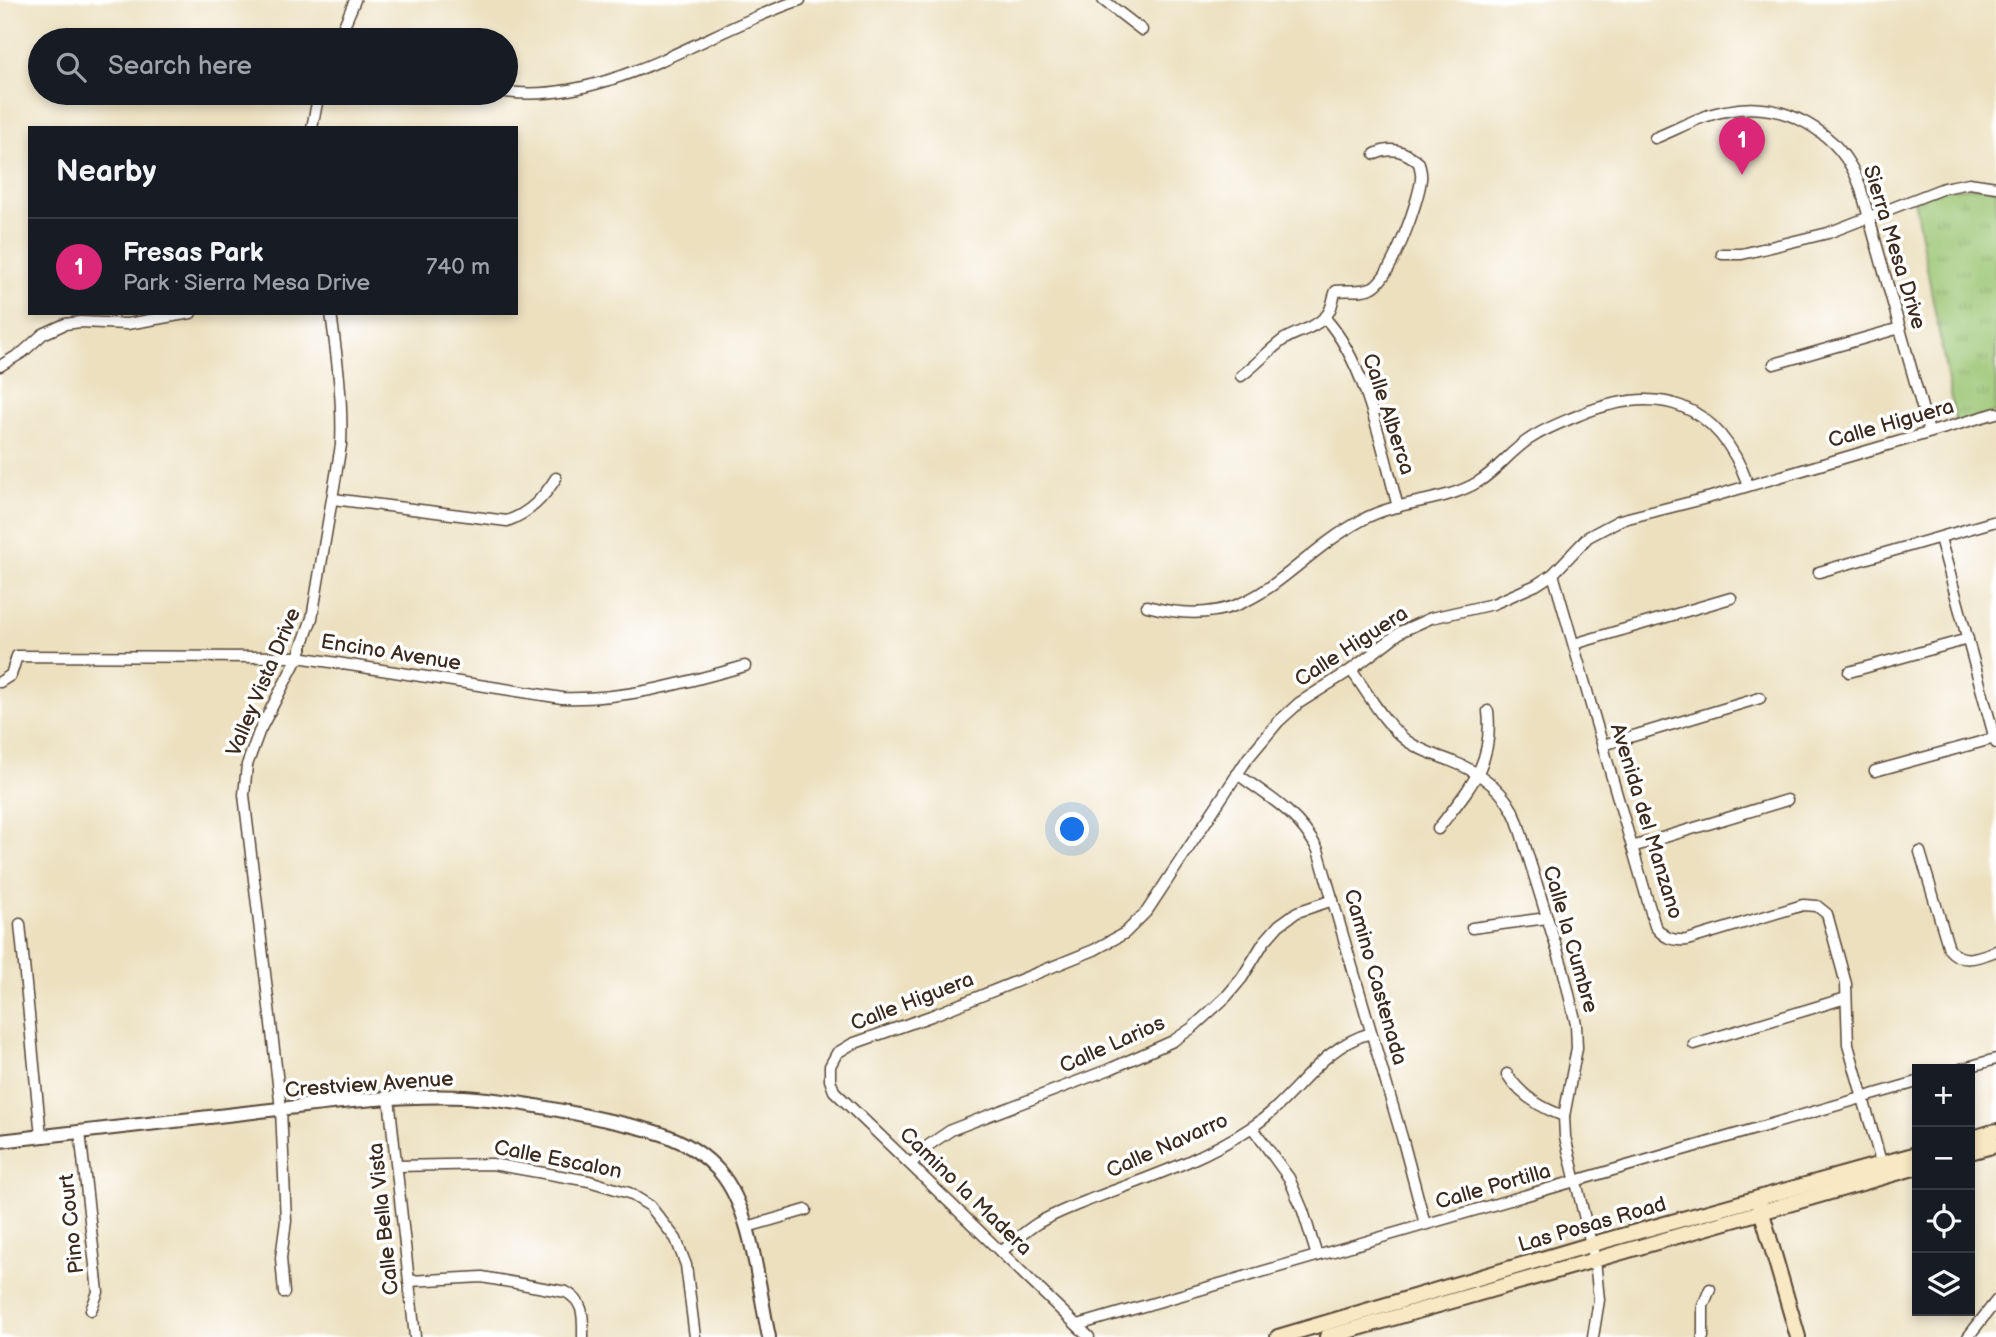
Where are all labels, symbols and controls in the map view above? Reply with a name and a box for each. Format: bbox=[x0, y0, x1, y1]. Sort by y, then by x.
search box bbox=[28, 28, 518, 105]
icon: search bbox=[52, 48, 90, 86]
text: Search here bbox=[108, 51, 252, 82]
pin: 1 bbox=[1719, 117, 1765, 175]
text: Nearby bbox=[56, 154, 156, 190]
street label: Sierra Mesa Drive bbox=[1858, 162, 1931, 332]
text: Fresas Park bbox=[123, 238, 263, 269]
text: 1 bbox=[74, 253, 84, 281]
text: 740 m bbox=[426, 253, 490, 281]
text: Park · Sierra Mesa Drive bbox=[123, 269, 370, 297]
street label: Calle Alberca bbox=[1357, 350, 1420, 478]
street label: Calle Higuera bbox=[1825, 394, 1957, 453]
street label: Calle Higuera bbox=[1290, 601, 1412, 692]
street label: Valley Vista Drive bbox=[221, 604, 306, 760]
street label: Encino Avenue bbox=[319, 629, 463, 676]
street label: Avenida del Manzano bbox=[1605, 720, 1688, 922]
your location bbox=[1055, 812, 1089, 846]
street label: Calle la Cumbre bbox=[1538, 863, 1603, 1016]
street label: Camino Castenada bbox=[1338, 886, 1413, 1068]
street label: Calle Higuera bbox=[847, 967, 977, 1036]
street label: Calle Larios bbox=[1056, 1010, 1169, 1079]
map controls bbox=[1912, 1064, 1975, 1316]
button: + bbox=[1912, 1064, 1975, 1127]
street label: Crestview Avenue bbox=[284, 1066, 454, 1103]
street label: Calle Navarro bbox=[1103, 1108, 1232, 1183]
street label: Camino la Madera bbox=[894, 1122, 1037, 1261]
button: − bbox=[1912, 1127, 1975, 1190]
street label: Calle Escalon bbox=[492, 1135, 624, 1184]
street label: Calle Bella Vista bbox=[363, 1141, 404, 1296]
street label: Calle Portilla bbox=[1433, 1158, 1554, 1215]
street label: Pino Court bbox=[54, 1172, 89, 1275]
button: locate bbox=[1912, 1190, 1975, 1253]
street label: Las Posas Road bbox=[1515, 1191, 1669, 1258]
button: layers bbox=[1912, 1253, 1975, 1316]

